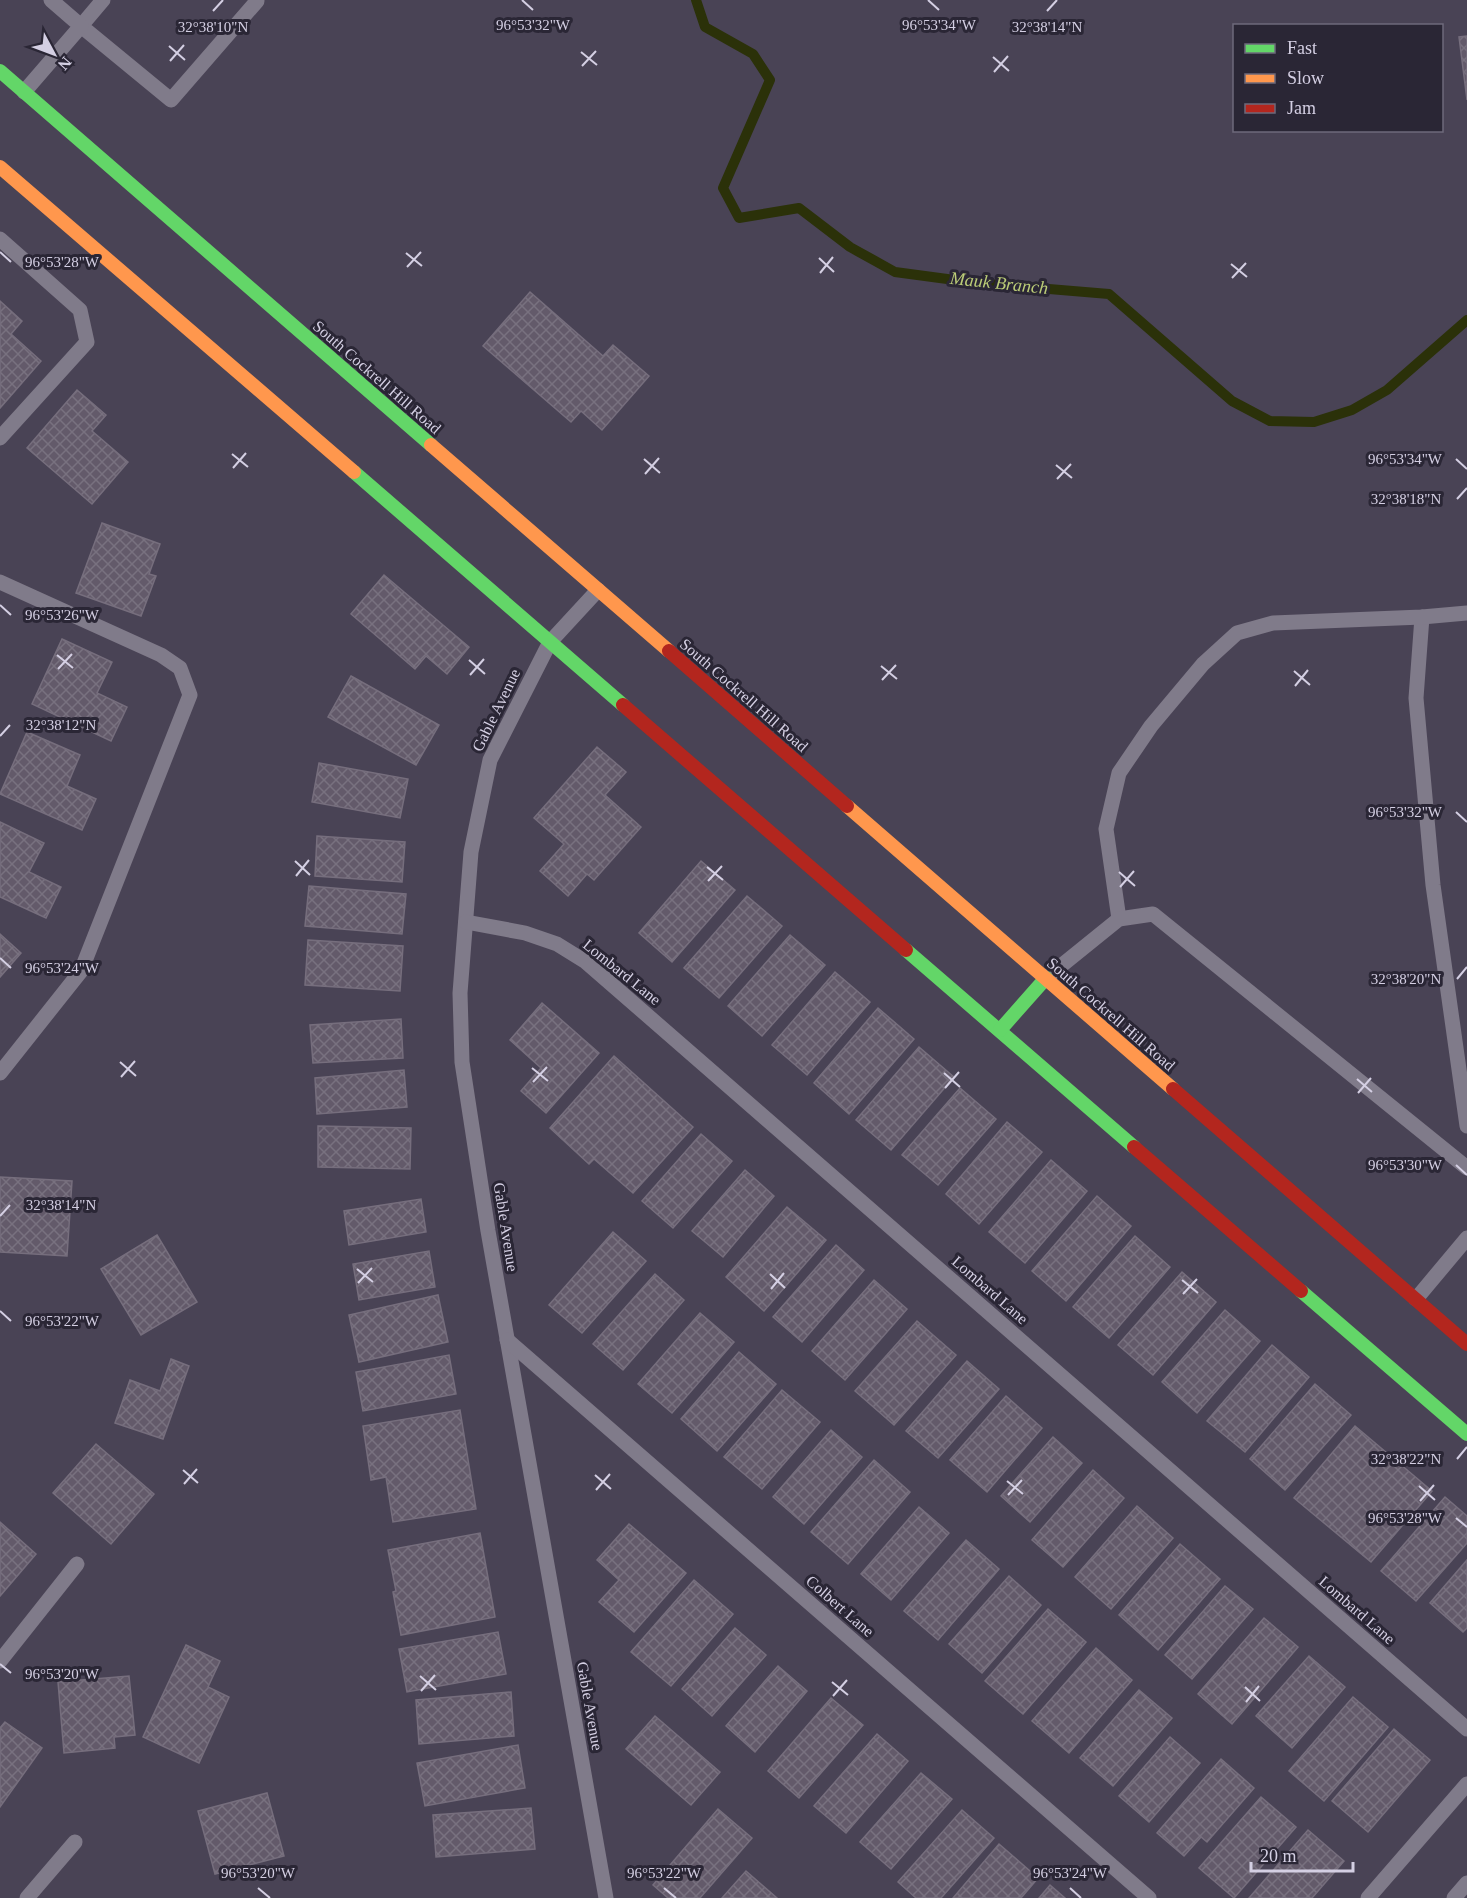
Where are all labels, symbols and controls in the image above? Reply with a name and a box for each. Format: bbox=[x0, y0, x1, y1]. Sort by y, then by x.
text: 96°53'32"W bbox=[496, 17, 571, 33]
text: 96°53'34"W bbox=[902, 17, 977, 33]
text: 32°38'10"N bbox=[178, 19, 248, 35]
text: 32°38'14"N bbox=[1012, 19, 1082, 35]
north arrow bbox=[24, 24, 84, 84]
legend bbox=[1233, 24, 1443, 132]
text: Fast bbox=[1287, 38, 1317, 58]
text: N bbox=[54, 54, 75, 74]
text: Slow bbox=[1287, 68, 1324, 88]
text: Jam bbox=[1287, 98, 1316, 118]
text: 96°53'28"W bbox=[25, 254, 100, 270]
water label: Mauk Branch bbox=[948, 268, 1049, 298]
street label: South Cockrell Hill Road bbox=[310, 317, 444, 437]
text: 96°53'34"W bbox=[1368, 451, 1443, 467]
text: 32°38'18"N bbox=[1371, 491, 1441, 507]
text: 96°53'26"W bbox=[25, 607, 100, 623]
street label: South Cockrell Hill Road bbox=[677, 635, 811, 755]
street label: Gable Avenue bbox=[469, 666, 523, 754]
text: 32°38'12"N bbox=[26, 717, 96, 733]
text: 96°53'32"W bbox=[1368, 804, 1443, 820]
street label: Lombard Lane bbox=[580, 936, 664, 1008]
street label: South Cockrell Hill Road bbox=[1044, 954, 1178, 1074]
text: 96°53'24"W bbox=[25, 960, 100, 976]
text: 32°38'20"N bbox=[1371, 971, 1441, 987]
text: 96°53'30"W bbox=[1368, 1157, 1443, 1173]
street label: Gable Avenue bbox=[491, 1181, 521, 1273]
text: 32°38'14"N bbox=[26, 1197, 96, 1213]
street label: Lombard Lane bbox=[949, 1253, 1031, 1327]
text: 96°53'22"W bbox=[25, 1313, 100, 1329]
text: 32°38'22"N bbox=[1371, 1451, 1441, 1467]
text: 96°53'28"W bbox=[1368, 1510, 1443, 1526]
street label: Colbert Lane bbox=[803, 1572, 877, 1640]
street label: Lombard Lane bbox=[1316, 1573, 1398, 1647]
street label: Gable Avenue bbox=[574, 1660, 606, 1752]
text: 96°53'20"W bbox=[25, 1666, 100, 1682]
scale bar bbox=[1251, 1835, 1353, 1873]
text: 20 m bbox=[1260, 1846, 1297, 1866]
text: 96°53'20"W bbox=[221, 1865, 296, 1881]
text: 96°53'22"W bbox=[627, 1865, 702, 1881]
text: 96°53'24"W bbox=[1033, 1865, 1108, 1881]

